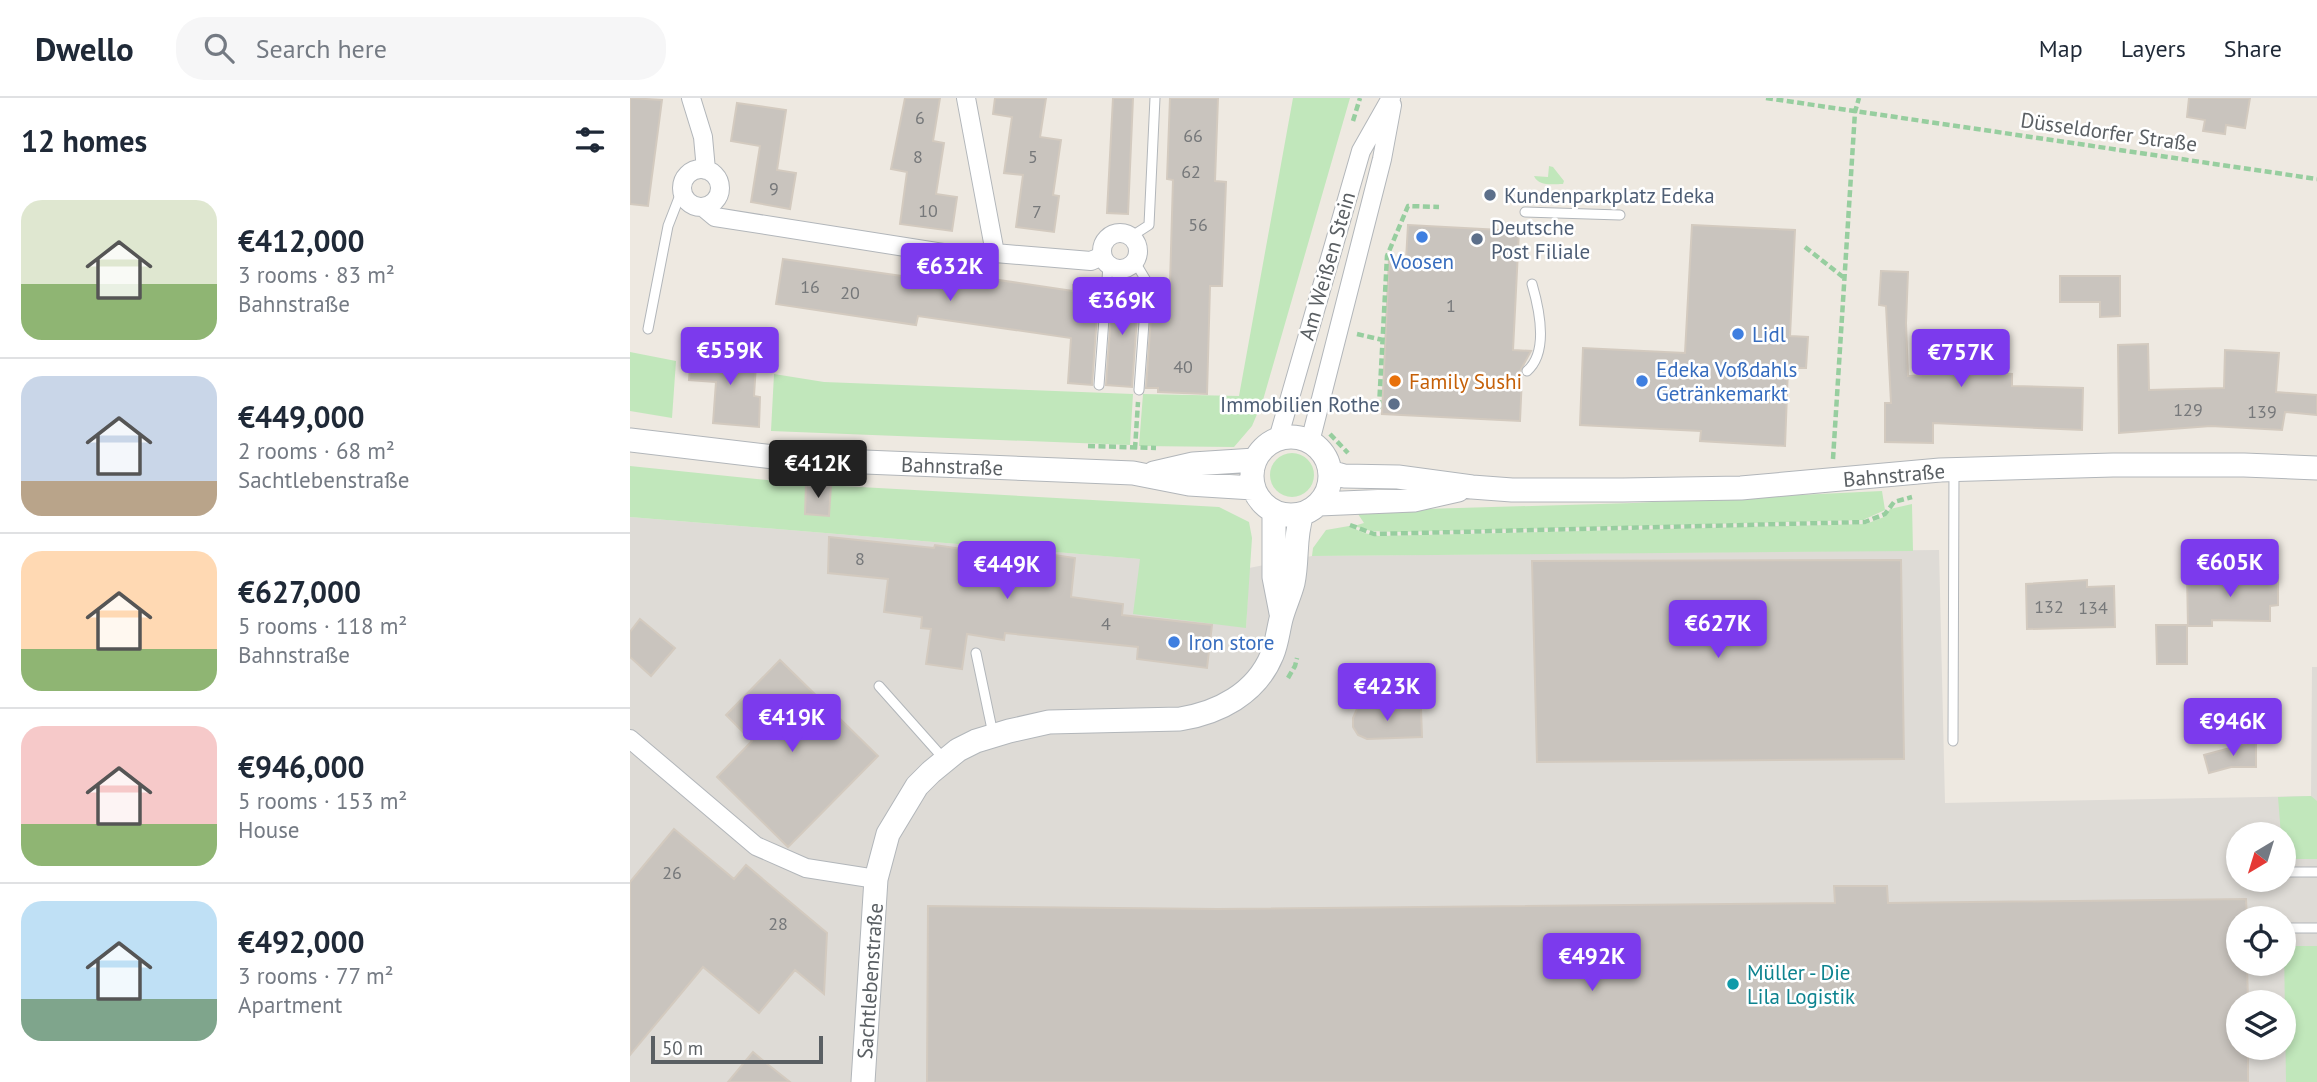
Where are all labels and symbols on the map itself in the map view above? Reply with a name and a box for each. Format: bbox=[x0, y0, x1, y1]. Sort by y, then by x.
house number: 6 bbox=[915, 106, 925, 129]
street label: Düsseldorfer Straße bbox=[2019, 106, 2199, 158]
house number: 66 bbox=[1183, 124, 1203, 147]
house number: 8 bbox=[913, 145, 923, 168]
house number: 5 bbox=[1028, 145, 1038, 168]
house number: 62 bbox=[1181, 160, 1201, 183]
house number: 9 bbox=[769, 177, 779, 200]
place label: Kundenparkplatz Edeka bbox=[1504, 182, 1715, 209]
marker: Kundenparkplatz Edeka bbox=[1482, 187, 1498, 203]
street label: Am Weißen Stein bbox=[1293, 189, 1361, 343]
house number: 10 bbox=[918, 199, 938, 222]
house number: 7 bbox=[1032, 200, 1042, 223]
house number: 56 bbox=[1188, 213, 1208, 236]
place label: Deutsche Post Filiale bbox=[1491, 214, 1590, 265]
marker: Voosen bbox=[1414, 229, 1430, 245]
marker: Deutsche Post Filiale bbox=[1469, 231, 1485, 247]
pin: €632K bbox=[901, 244, 999, 303]
place label: Voosen bbox=[1389, 248, 1454, 275]
house number: 16 bbox=[800, 275, 820, 298]
pin: €369K bbox=[1073, 278, 1171, 337]
house number: 20 bbox=[840, 281, 860, 304]
house number: 1 bbox=[1446, 294, 1456, 317]
place label: Lidl bbox=[1752, 321, 1786, 348]
marker: Lidl bbox=[1730, 326, 1746, 342]
pin: €559K bbox=[681, 328, 779, 387]
pin: €757K bbox=[1912, 330, 2010, 389]
house number: 40 bbox=[1173, 355, 1193, 378]
place label: Edeka Voßdahls Getränkemarkt bbox=[1656, 356, 1797, 407]
place label: Family Sushi bbox=[1409, 368, 1522, 395]
marker: Family Sushi bbox=[1387, 373, 1403, 389]
marker: Edeka Voßdahls Getränkemarkt bbox=[1634, 373, 1650, 389]
place label: Immobilien Rothe bbox=[1220, 391, 1380, 418]
marker: Immobilien Rothe bbox=[1386, 396, 1402, 412]
house number: 129 bbox=[2173, 398, 2203, 421]
house number: 139 bbox=[2247, 400, 2277, 423]
pin: €412K bbox=[769, 440, 867, 500]
street label: Bahnstraße bbox=[900, 451, 1004, 481]
street label: Bahnstraße bbox=[1842, 457, 1946, 493]
pin: €605K bbox=[2181, 540, 2279, 599]
pin: €449K bbox=[958, 542, 1056, 601]
house number: 8 bbox=[855, 547, 865, 570]
house number: 132 bbox=[2034, 595, 2064, 618]
house number: 134 bbox=[2078, 596, 2108, 619]
pin: €627K bbox=[1669, 601, 1767, 660]
house number: 4 bbox=[1101, 612, 1111, 635]
place label: Iron store bbox=[1188, 629, 1274, 656]
marker: Iron store bbox=[1166, 634, 1182, 650]
pin: €423K bbox=[1338, 664, 1436, 723]
pin: €419K bbox=[743, 694, 841, 754]
pin: €946K bbox=[2184, 698, 2282, 758]
north arrow bbox=[2226, 822, 2296, 892]
house number: 26 bbox=[662, 861, 682, 884]
street label: Sachtlebenstraße bbox=[851, 902, 889, 1060]
house number: 28 bbox=[768, 912, 788, 935]
pin: €492K bbox=[1543, 934, 1641, 993]
place label: Müller - Die Lila Logistik bbox=[1747, 959, 1855, 1010]
marker: Müller - Die Lila Logistik bbox=[1725, 976, 1741, 992]
scale bar bbox=[651, 1033, 822, 1065]

